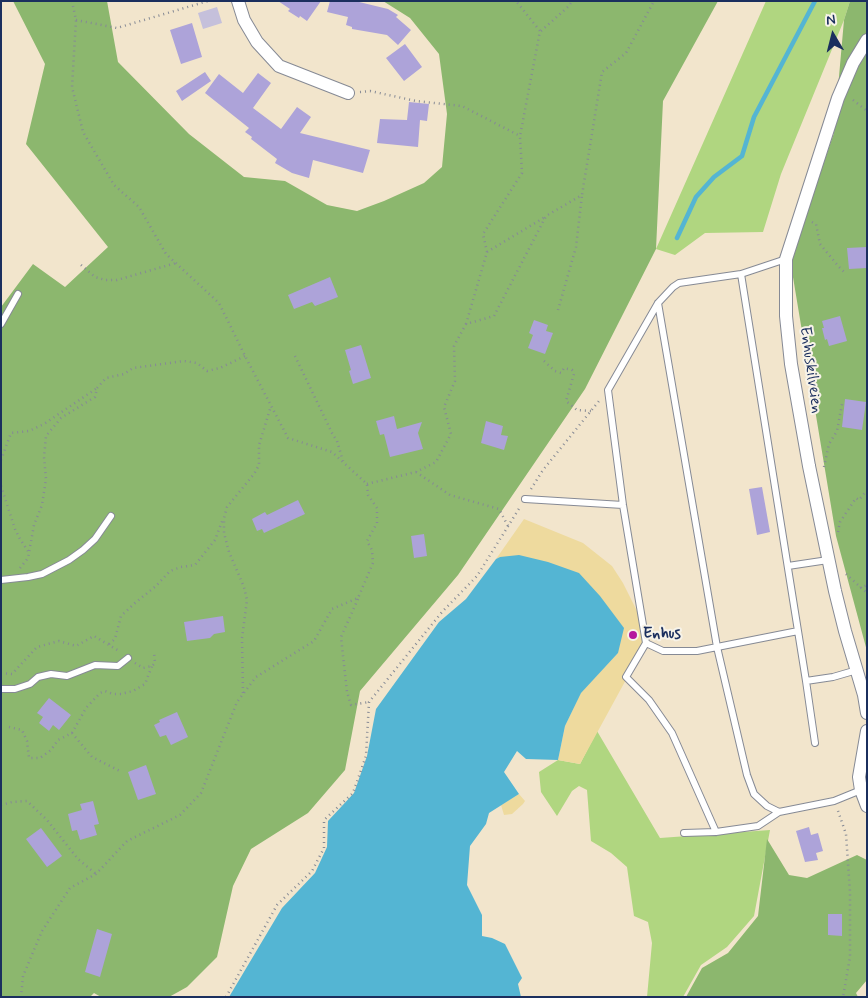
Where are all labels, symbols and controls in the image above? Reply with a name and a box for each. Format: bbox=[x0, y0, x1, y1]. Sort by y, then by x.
north arrow bbox=[808, 10, 858, 60]
text: N bbox=[825, 11, 837, 30]
street label: Enhuskilveien bbox=[794, 325, 826, 415]
place label: Enhus bbox=[643, 625, 681, 645]
marker: Enhus bbox=[627, 629, 639, 641]

